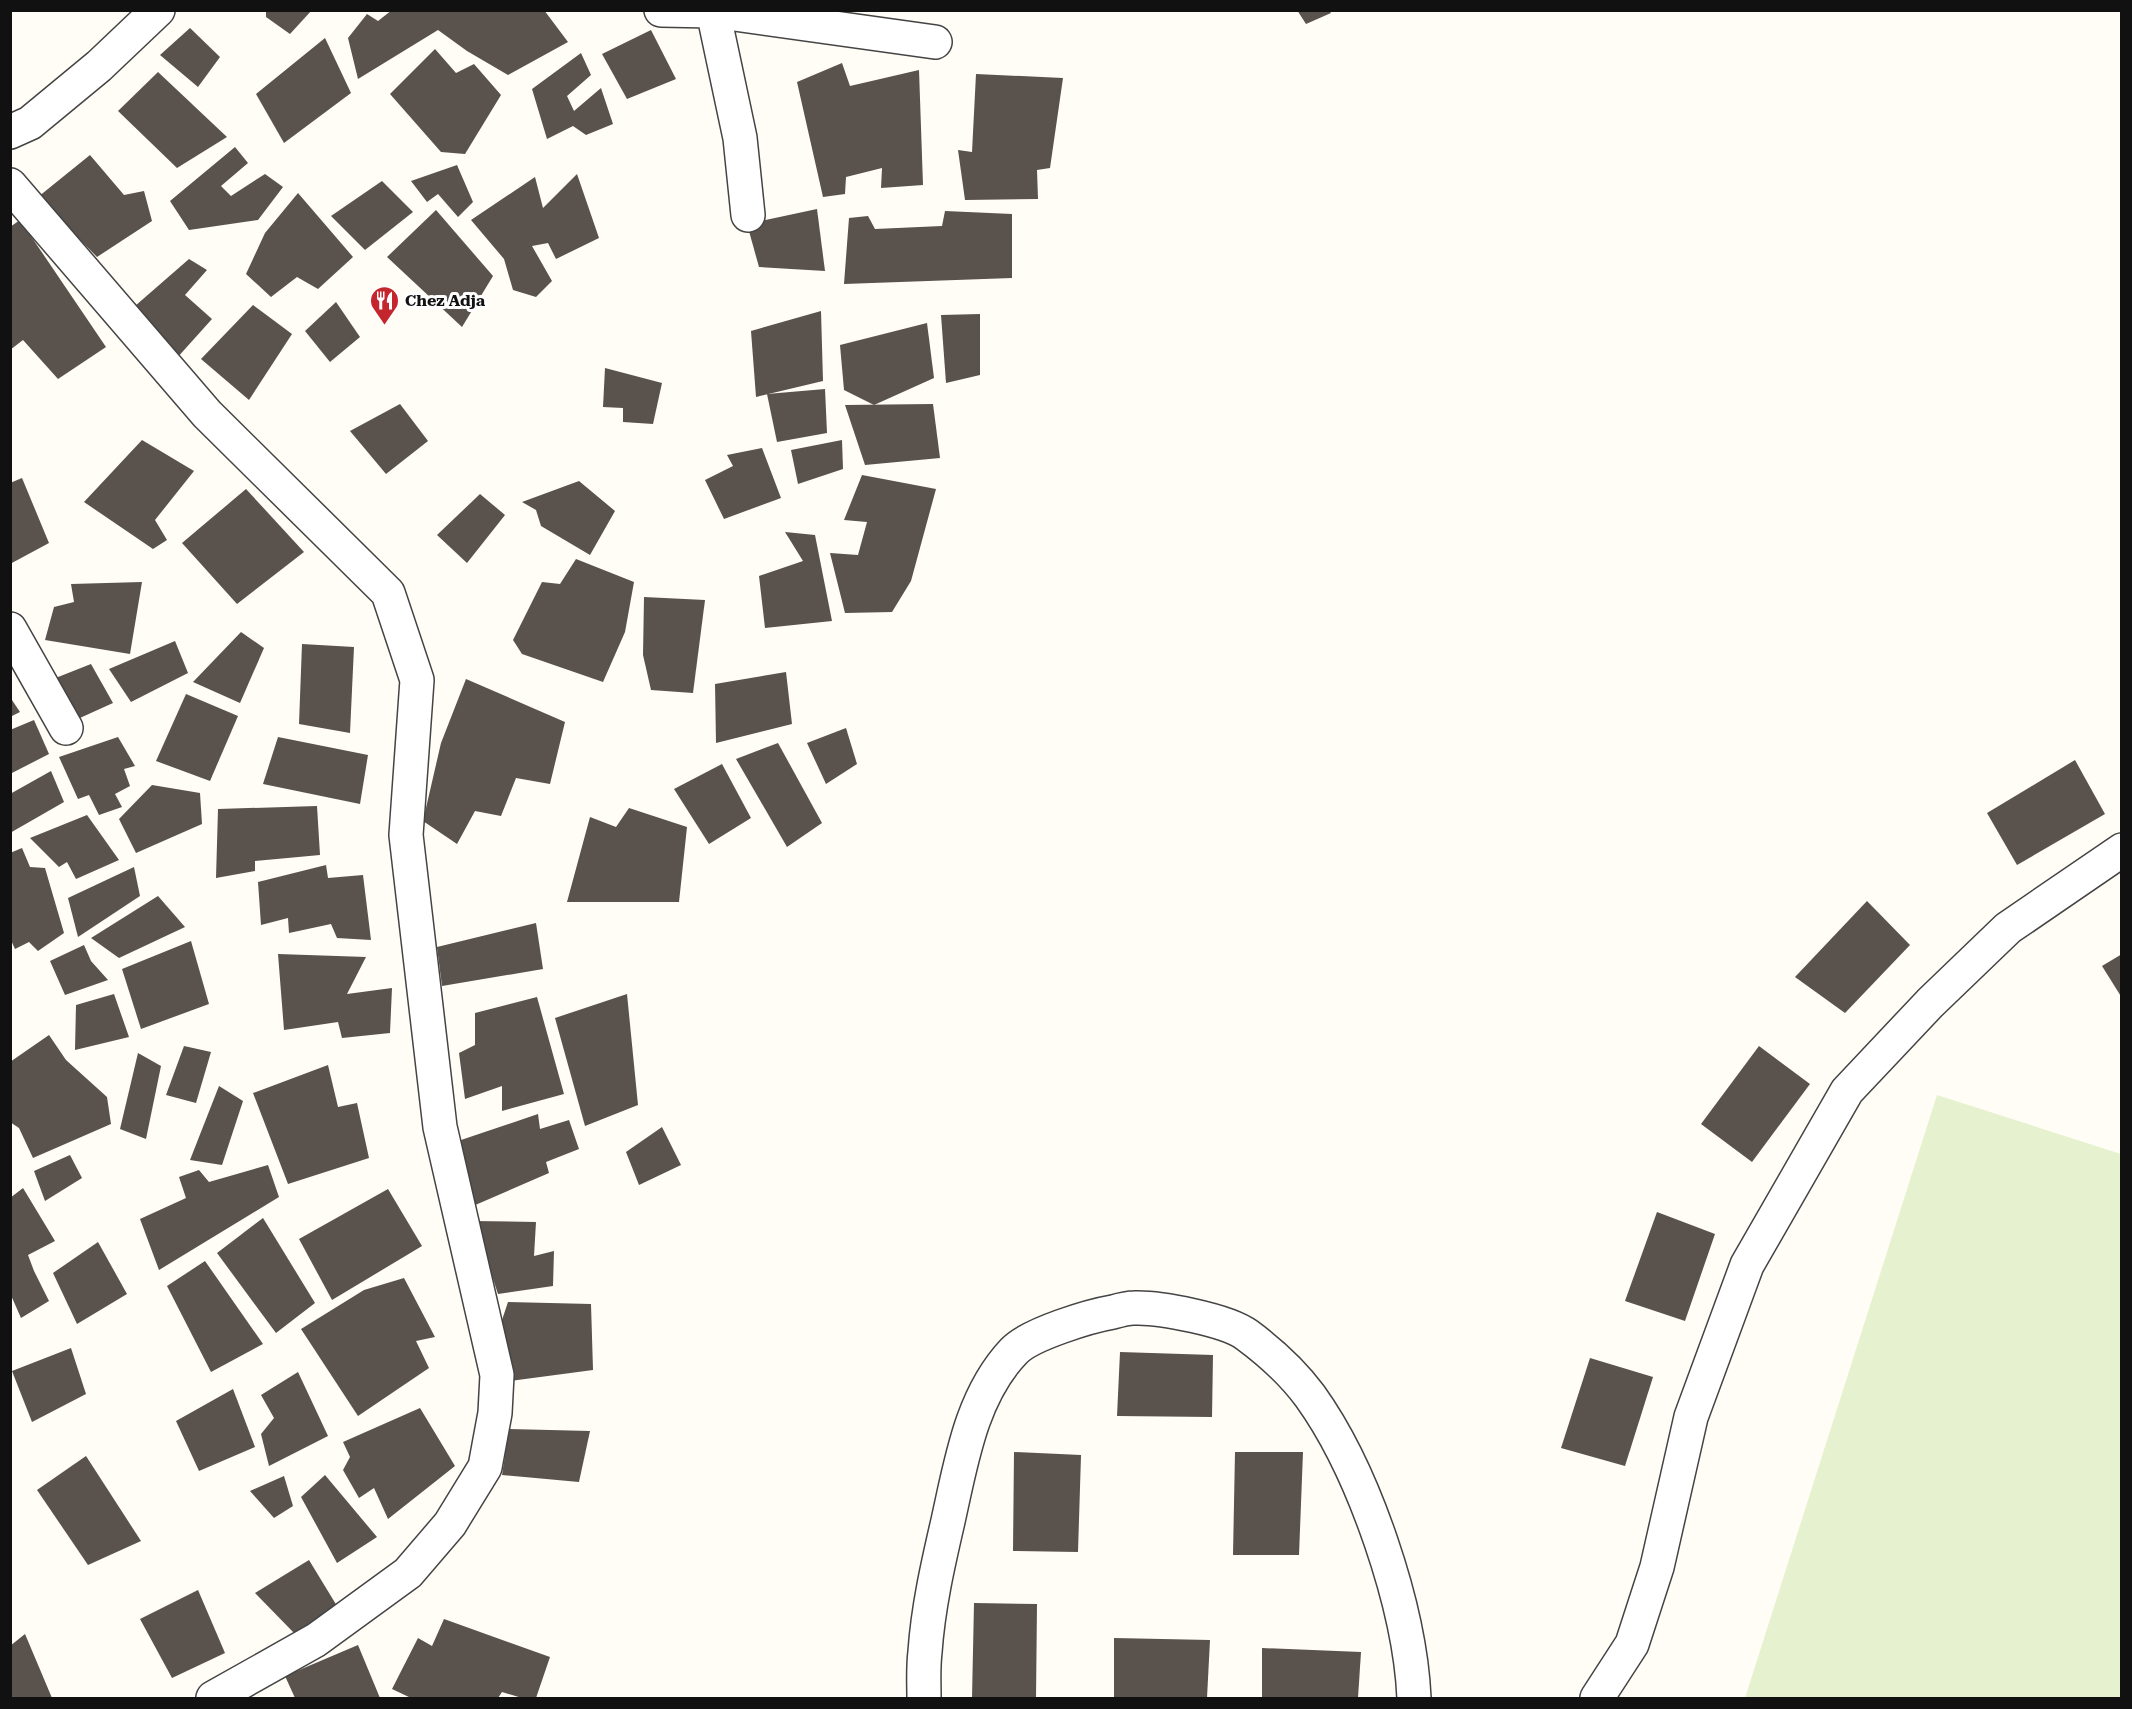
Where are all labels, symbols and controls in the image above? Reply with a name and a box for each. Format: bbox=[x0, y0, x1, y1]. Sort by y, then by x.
restaurant icon: Chez Adja bbox=[368, 284, 400, 326]
place label: Chez Adja bbox=[405, 291, 486, 310]

